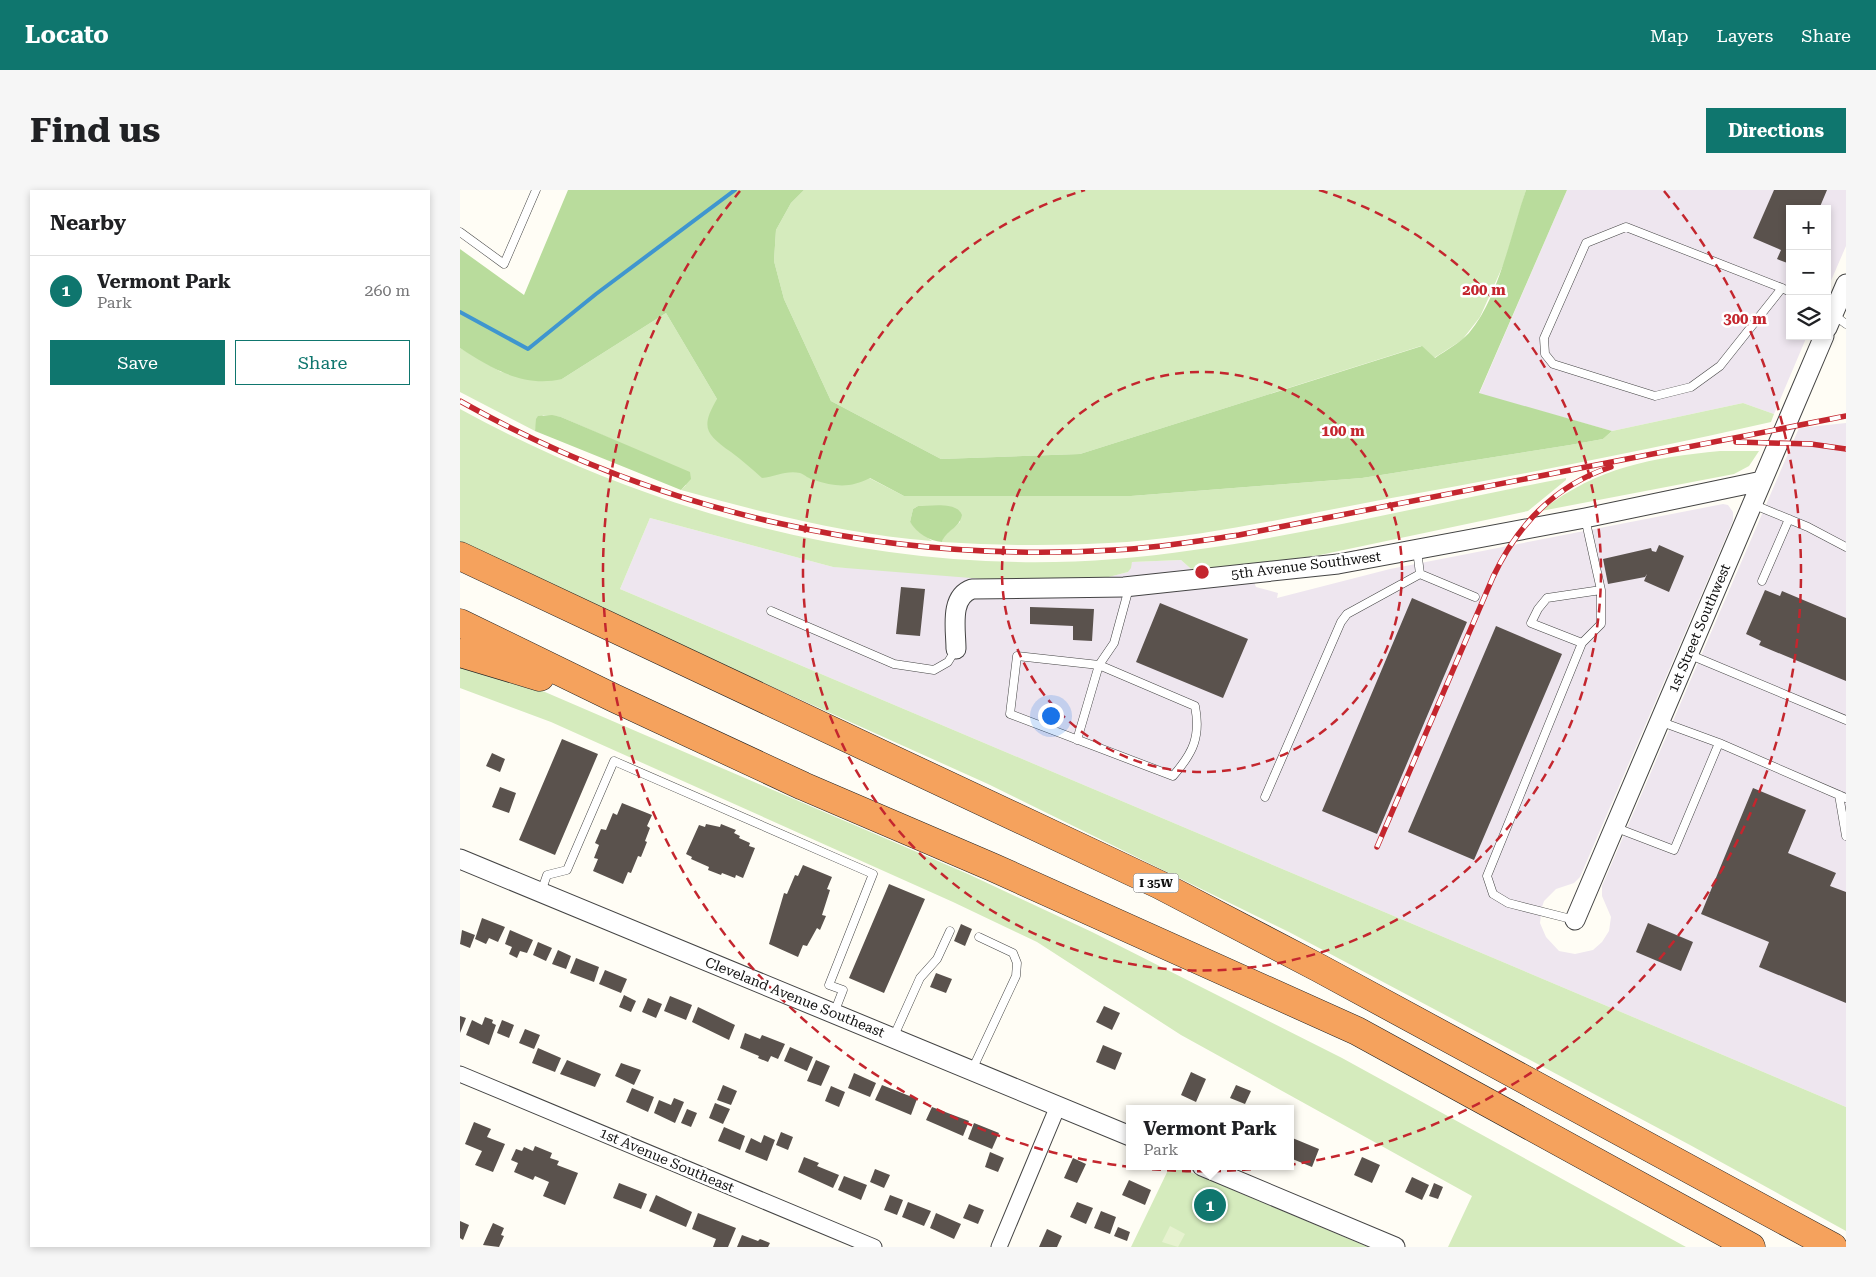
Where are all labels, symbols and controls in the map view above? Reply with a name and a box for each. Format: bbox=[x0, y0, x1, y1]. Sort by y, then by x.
text: Locato bbox=[25, 21, 109, 49]
text: Map bbox=[1650, 25, 1689, 46]
text: Layers bbox=[1717, 25, 1773, 46]
text: Share bbox=[1801, 25, 1851, 46]
button: Directions bbox=[1706, 108, 1846, 153]
text: Find us bbox=[30, 110, 160, 151]
map controls bbox=[1786, 205, 1831, 340]
button: + bbox=[1786, 205, 1831, 250]
text: Nearby bbox=[50, 211, 126, 235]
button: − bbox=[1786, 250, 1831, 295]
text: Vermont Park bbox=[97, 270, 231, 293]
text: 1 bbox=[62, 281, 70, 300]
text: 260 m bbox=[364, 281, 410, 300]
text: 200 m bbox=[1462, 281, 1506, 299]
text: Park bbox=[97, 293, 132, 312]
button: layers bbox=[1786, 295, 1831, 340]
text: 300 m bbox=[1723, 310, 1767, 328]
button: Save bbox=[50, 340, 225, 385]
button: Share bbox=[235, 340, 410, 385]
text: 100 m bbox=[1321, 422, 1365, 440]
street label: 5th Avenue Southwest bbox=[1230, 548, 1382, 582]
street label: 1st Street Southwest bbox=[1665, 561, 1733, 695]
centre of rings bbox=[1193, 563, 1211, 581]
your location bbox=[1038, 703, 1064, 729]
road number: I 35W bbox=[1134, 874, 1178, 892]
street label: Cleveland Avenue Southeast bbox=[703, 954, 887, 1040]
popup bbox=[1126, 1105, 1294, 1170]
text: Vermont Park bbox=[1143, 1117, 1277, 1140]
street label: 1st Avenue Southeast bbox=[597, 1124, 737, 1196]
text: Park bbox=[1143, 1140, 1178, 1159]
pin: 1 bbox=[1194, 1186, 1226, 1224]

